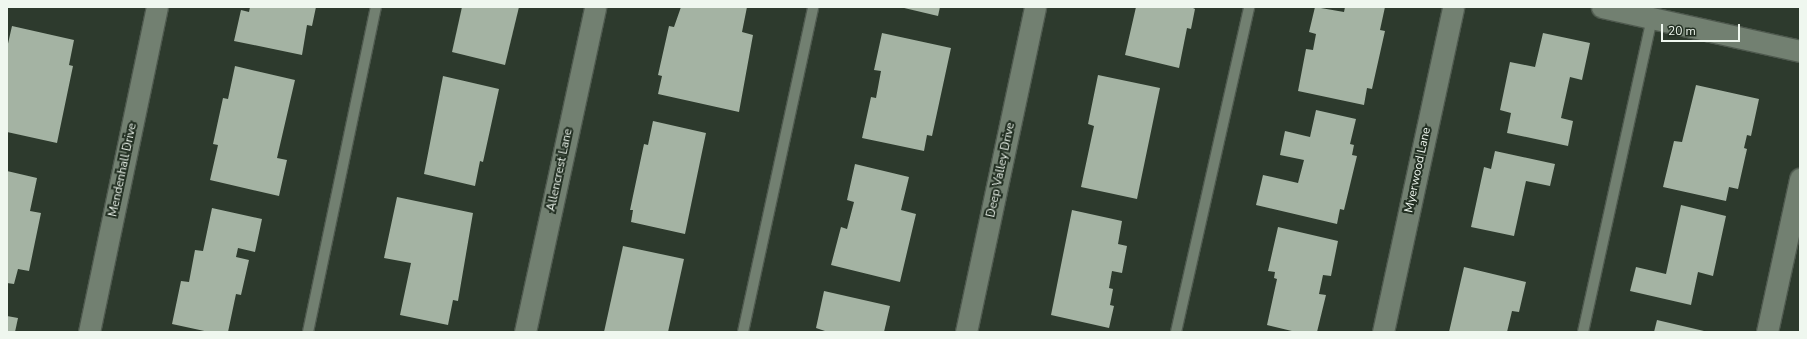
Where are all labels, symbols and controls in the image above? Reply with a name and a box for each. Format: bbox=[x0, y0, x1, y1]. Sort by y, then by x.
scale bar bbox=[1663, 16, 1742, 42]
text: 20 m bbox=[1668, 23, 1696, 39]
street label: Deep Valley Drive bbox=[984, 121, 1018, 219]
street label: Mendenhall Drive bbox=[106, 122, 140, 218]
street label: Myerwood Lane bbox=[1402, 126, 1434, 214]
street label: Allencrest Lane bbox=[544, 127, 576, 213]

